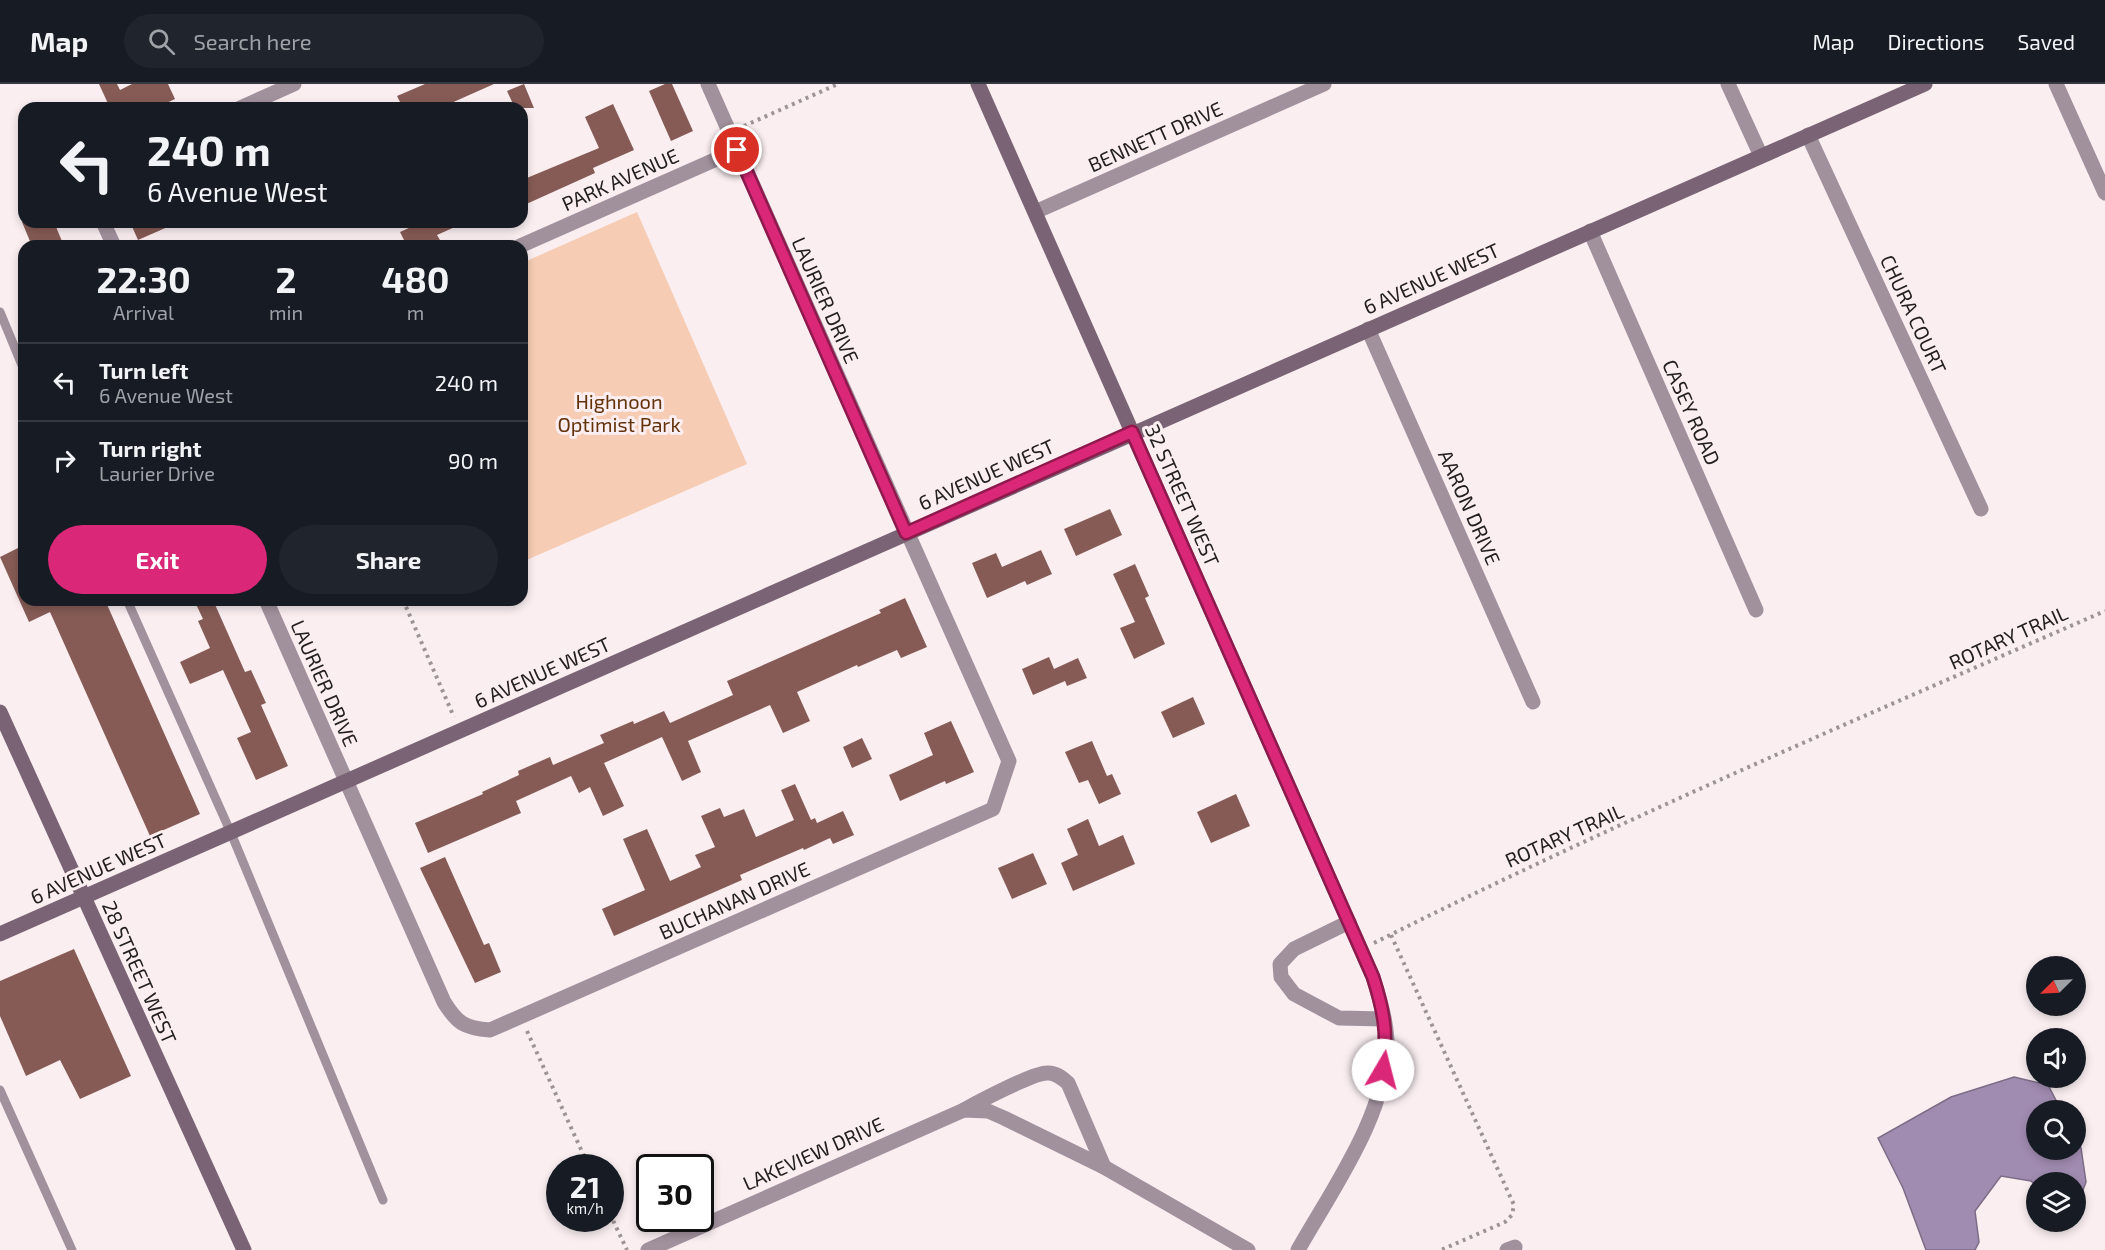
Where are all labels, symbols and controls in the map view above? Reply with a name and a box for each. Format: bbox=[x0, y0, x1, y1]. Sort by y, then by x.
search box bbox=[124, 14, 544, 68]
text: Map bbox=[30, 24, 88, 58]
icon: search bbox=[145, 25, 178, 58]
text: Search here bbox=[193, 28, 312, 54]
text: Map bbox=[1812, 29, 1855, 54]
text: Directions bbox=[1888, 29, 1984, 54]
text: Saved bbox=[2017, 29, 2075, 54]
street label: BENNETT DRIVE bbox=[1084, 96, 1226, 176]
text: 240 m bbox=[147, 124, 271, 174]
pin bbox=[711, 124, 762, 175]
icon: left bbox=[48, 126, 126, 204]
icon: arrive bbox=[720, 133, 753, 166]
street label: PARK AVENUE bbox=[558, 143, 682, 215]
text: 6 Avenue West bbox=[147, 175, 328, 207]
street label: LAURIER DRIVE bbox=[787, 233, 865, 367]
street label: 6 AVENUE WEST bbox=[1359, 237, 1503, 319]
street label: CHURA COURT bbox=[1876, 251, 1952, 378]
text: 22:30 bbox=[96, 257, 191, 300]
text: 2 bbox=[276, 257, 297, 300]
text: 480 bbox=[382, 257, 450, 300]
text: Arrival bbox=[113, 300, 174, 324]
text: min bbox=[269, 300, 303, 324]
text: m bbox=[407, 300, 424, 324]
street label: CASEY ROAD bbox=[1658, 356, 1726, 468]
text: Turn left bbox=[99, 357, 188, 383]
icon: left bbox=[48, 366, 81, 399]
text: 240 m bbox=[435, 369, 498, 395]
text: 6 Avenue West bbox=[99, 383, 233, 407]
park label: Highnoon Optimist Park bbox=[557, 389, 681, 436]
street label: 32 STREET WEST bbox=[1141, 420, 1225, 570]
street label: 6 AVENUE WEST bbox=[914, 433, 1058, 515]
text: Turn right bbox=[99, 435, 201, 461]
icon: right bbox=[48, 444, 81, 477]
street label: AARON DRIVE bbox=[1434, 446, 1506, 568]
text: 90 m bbox=[448, 447, 498, 473]
text: Laurier Drive bbox=[99, 461, 215, 485]
button: Exit bbox=[48, 525, 267, 594]
button: Share bbox=[279, 525, 498, 594]
street label: ROTARY TRAIL bbox=[1945, 600, 2071, 674]
street label: LAURIER DRIVE bbox=[286, 616, 364, 750]
street label: 6 AVENUE WEST bbox=[470, 631, 614, 713]
street label: ROTARY TRAIL bbox=[1501, 798, 1627, 872]
street label: 6 AVENUE WEST bbox=[26, 827, 170, 909]
street label: BUCHANAN DRIVE bbox=[655, 856, 813, 944]
street label: 28 STREET WEST bbox=[98, 897, 182, 1047]
north arrow bbox=[2026, 956, 2086, 1016]
map controls bbox=[2026, 956, 2086, 1232]
button: sound bbox=[2026, 1028, 2086, 1088]
position arrow bbox=[1351, 1038, 1415, 1102]
button: search bbox=[2026, 1100, 2086, 1160]
street label: LAKEVIEW DRIVE bbox=[739, 1111, 887, 1195]
speed limit sign: 30 bbox=[636, 1154, 714, 1232]
text: 21 bbox=[570, 1168, 600, 1204]
button: layers bbox=[2026, 1172, 2086, 1232]
text: km/h bbox=[566, 1199, 604, 1217]

